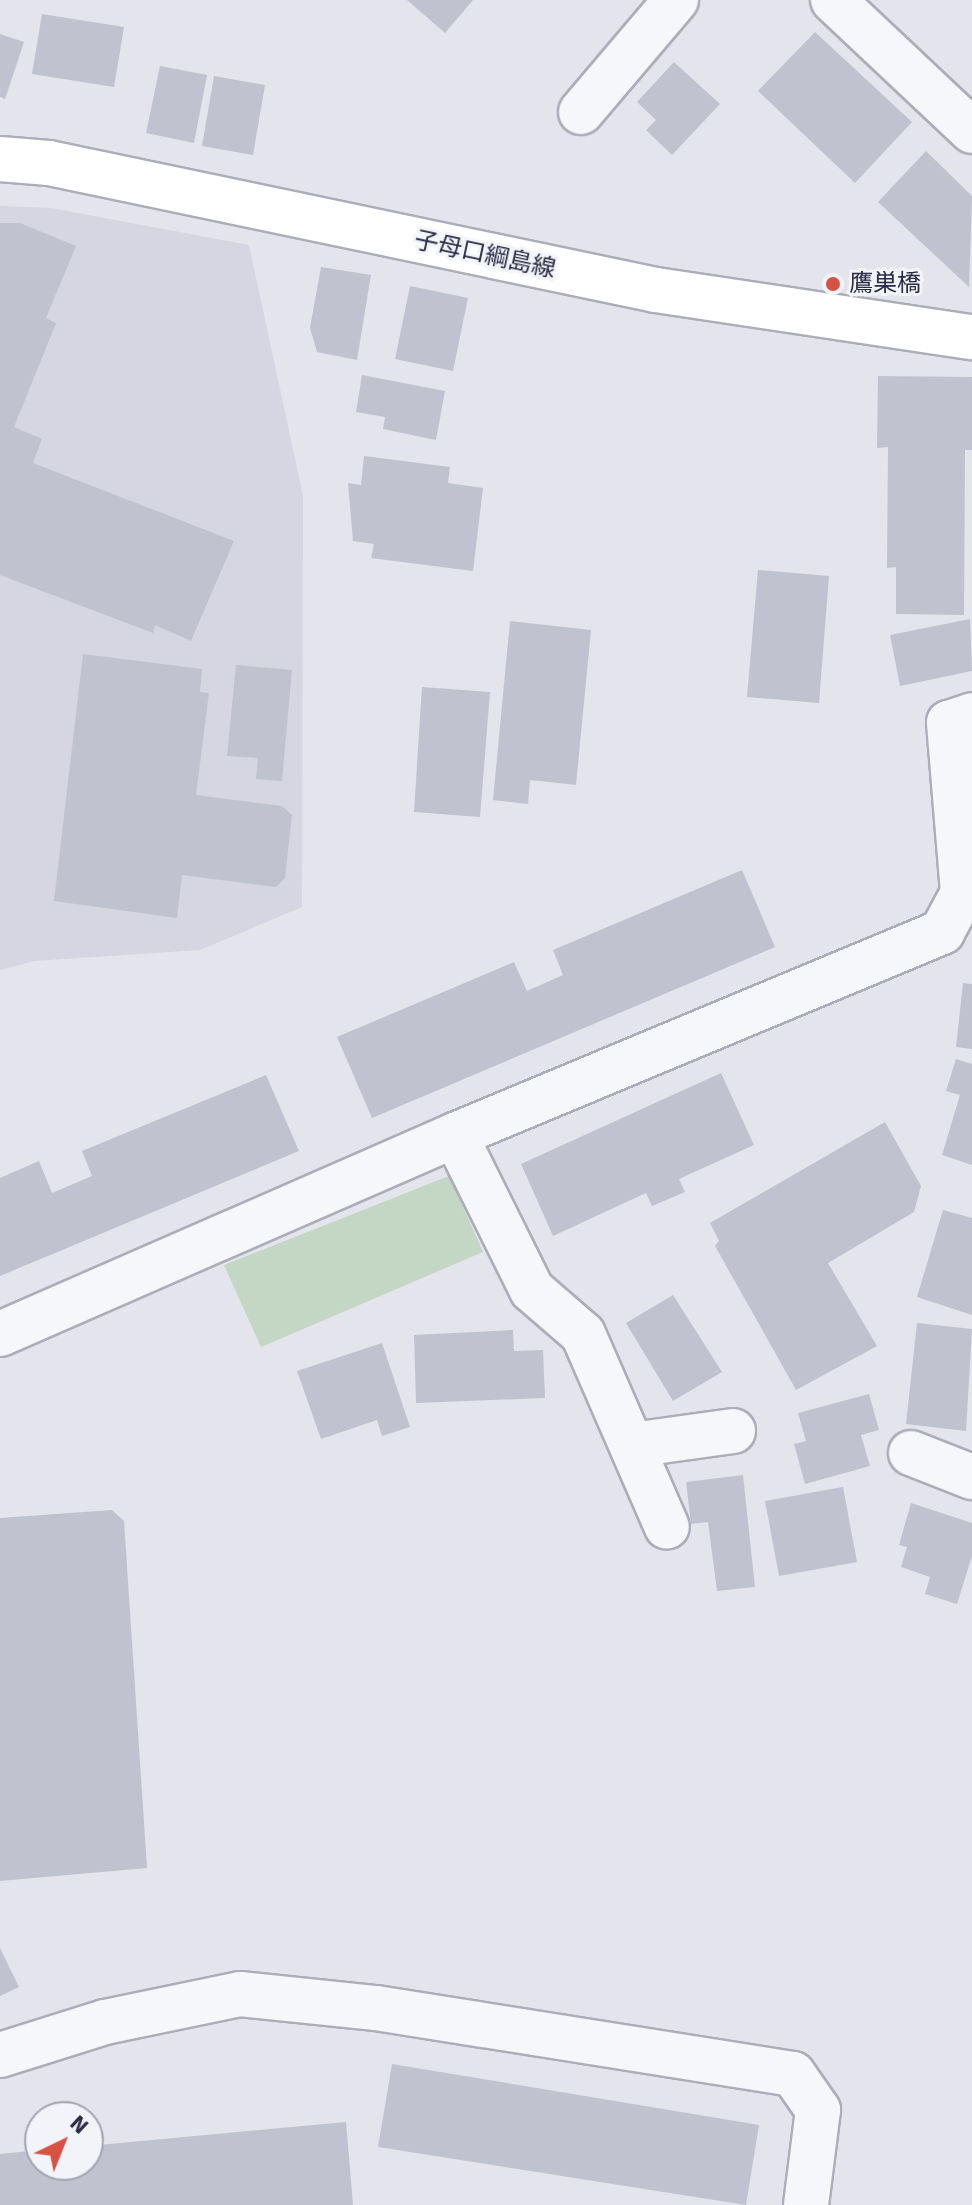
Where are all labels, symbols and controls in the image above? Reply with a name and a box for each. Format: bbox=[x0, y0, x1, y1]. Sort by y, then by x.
street label: 子母口綱島線 bbox=[412, 226, 558, 284]
place label: 鷹巣橋 bbox=[849, 270, 921, 298]
marker: 鷹巣橋 bbox=[824, 275, 842, 293]
north arrow bbox=[24, 2101, 104, 2181]
text: N bbox=[65, 2109, 94, 2140]

